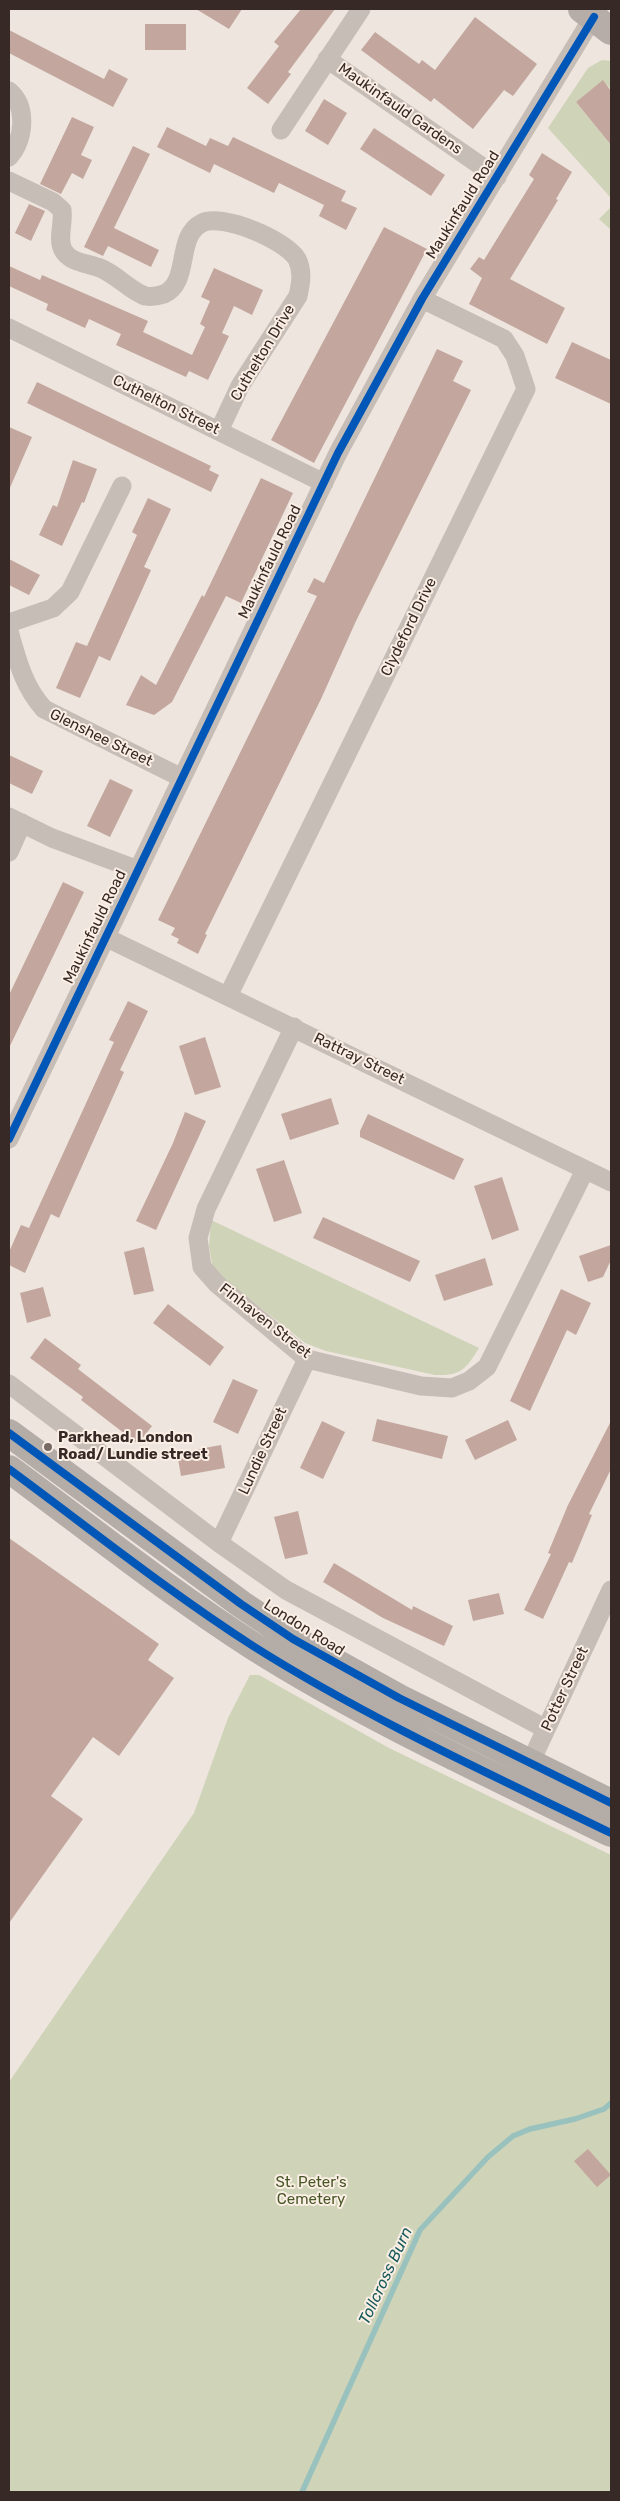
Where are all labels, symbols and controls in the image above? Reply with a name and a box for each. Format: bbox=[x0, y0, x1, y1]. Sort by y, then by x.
street label: Maukinfauld Gardens bbox=[335, 60, 465, 158]
street label: Maukinfauld Road bbox=[422, 148, 504, 262]
street label: Cuthelton Drive bbox=[227, 301, 299, 405]
street label: Cuthelton Street bbox=[110, 371, 222, 439]
street label: Maukinfauld Road bbox=[235, 502, 305, 622]
street label: Clydeford Drive bbox=[377, 575, 441, 679]
street label: Glenshee Street bbox=[47, 705, 155, 771]
street label: Maukinfauld Road bbox=[60, 867, 130, 987]
street label: Rattray Street bbox=[311, 1029, 407, 1089]
street label: Finhaven Street bbox=[216, 1280, 314, 1362]
street label: Lundie Street bbox=[235, 1404, 291, 1498]
place label: Parkhead, London Road/ Lundie street bbox=[58, 1429, 208, 1464]
marker: Parkhead, London Road/ Lundie street bbox=[42, 1441, 54, 1453]
street label: London Road bbox=[260, 1596, 348, 1660]
street label: Potter Street bbox=[538, 1644, 592, 1734]
park label: St. Peter's Cemetery bbox=[275, 2174, 347, 2209]
water label: Tollcross Burn bbox=[355, 2224, 417, 2328]

